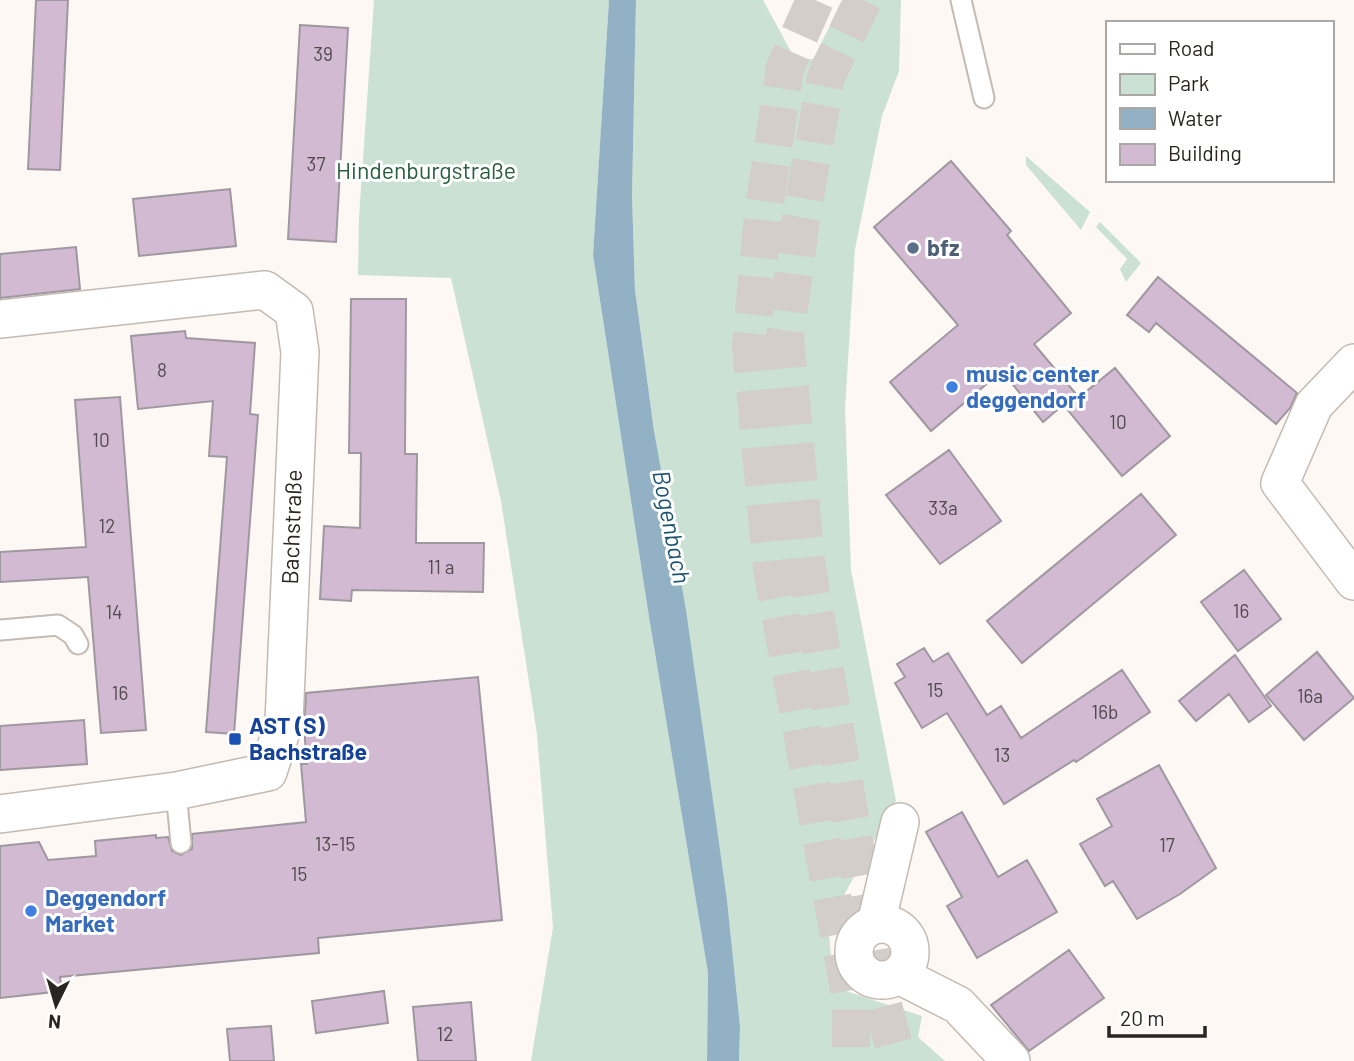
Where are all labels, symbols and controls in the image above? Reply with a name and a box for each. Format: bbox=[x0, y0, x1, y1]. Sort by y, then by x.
legend bbox=[1106, 21, 1333, 182]
text: Road bbox=[1168, 35, 1214, 60]
house number: 39 bbox=[313, 42, 333, 65]
text: Park bbox=[1168, 70, 1209, 95]
text: Water bbox=[1168, 105, 1223, 130]
text: Building bbox=[1168, 140, 1242, 165]
house number: 37 bbox=[307, 152, 325, 175]
park label: Hindenburgstraße bbox=[336, 156, 516, 184]
place label: bfz bbox=[927, 233, 960, 261]
marker: bfz bbox=[905, 240, 921, 256]
house number: 8 bbox=[157, 358, 167, 381]
place label: music center deggendorf bbox=[966, 359, 1100, 413]
marker: music center deggendorf bbox=[944, 379, 960, 395]
house number: 10 bbox=[1109, 410, 1127, 433]
house number: 10 bbox=[92, 428, 110, 451]
water label: Bogenbach bbox=[647, 468, 698, 586]
street label: Bachstraße bbox=[275, 469, 307, 585]
house number: 33a bbox=[928, 496, 958, 519]
house number: 12 bbox=[99, 514, 115, 537]
house number: 11 a bbox=[428, 555, 454, 578]
house number: 16 bbox=[1233, 599, 1249, 622]
house number: 14 bbox=[105, 600, 123, 623]
house number: 15 bbox=[927, 678, 943, 701]
house number: 16 bbox=[112, 681, 128, 704]
house number: 16a bbox=[1297, 684, 1323, 707]
house number: 16b bbox=[1092, 700, 1118, 723]
place label: AST (S) Bachstraße bbox=[249, 711, 367, 765]
marker: AST (S) Bachstraße bbox=[227, 731, 243, 747]
house number: 13 bbox=[994, 743, 1010, 766]
house number: 13-15 bbox=[315, 832, 355, 855]
house number: 17 bbox=[1159, 833, 1175, 856]
house number: 15 bbox=[291, 862, 307, 885]
place label: Deggendorf Market bbox=[45, 883, 166, 937]
marker: Deggendorf Market bbox=[23, 903, 39, 919]
north arrow bbox=[21, 970, 91, 1040]
scale bar bbox=[1109, 995, 1205, 1038]
text: 20 m bbox=[1120, 1005, 1165, 1030]
text: N bbox=[47, 1010, 62, 1034]
house number: 12 bbox=[437, 1022, 453, 1045]

